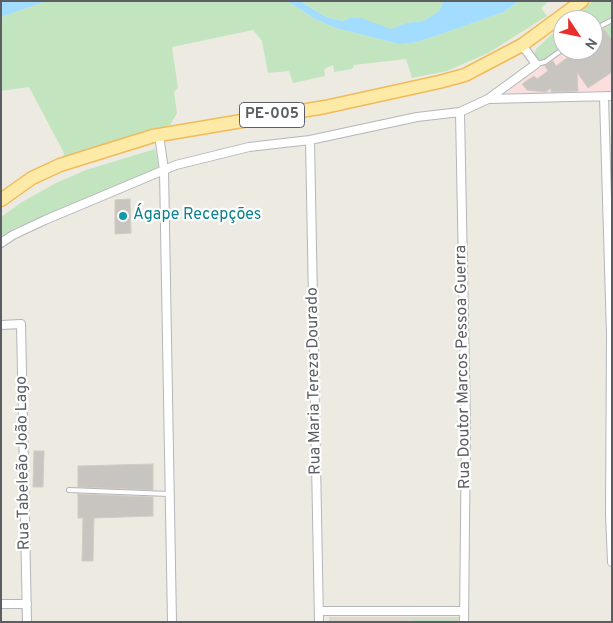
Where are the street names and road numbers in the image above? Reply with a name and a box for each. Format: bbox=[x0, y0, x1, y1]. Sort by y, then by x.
road number: PE-005 bbox=[240, 102, 304, 128]
street label: Rua Doutor Marcos Pessoa Guerra bbox=[452, 245, 476, 489]
street label: Rua Maria Tereza Dourado bbox=[304, 287, 326, 475]
street label: Rua Tabeleão João Lago bbox=[13, 376, 35, 550]

